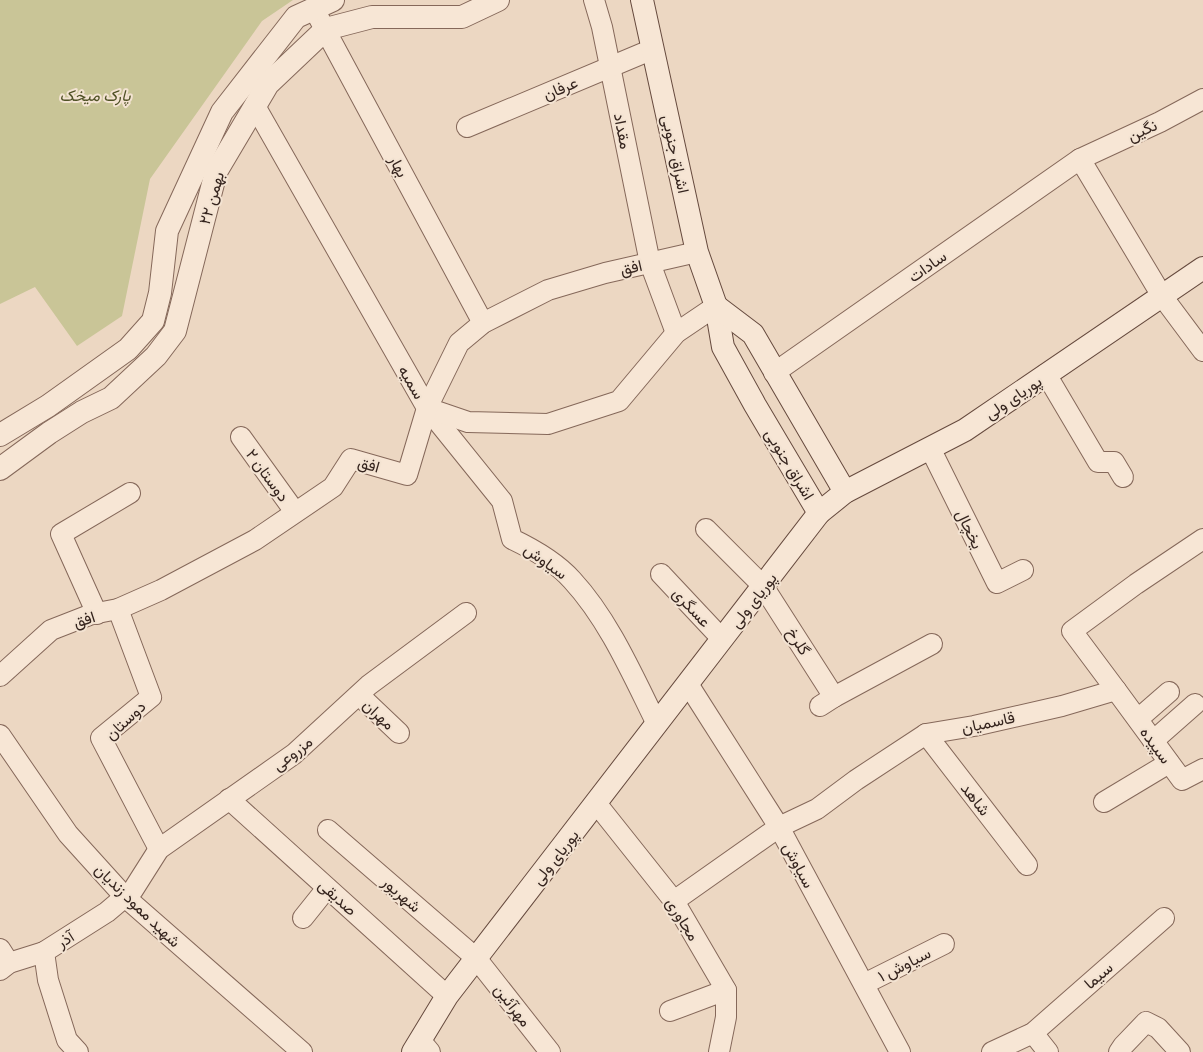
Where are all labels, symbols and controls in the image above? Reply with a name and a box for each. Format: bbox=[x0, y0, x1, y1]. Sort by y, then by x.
street label: عرفان bbox=[540, 73, 581, 105]
park label: پارک میخک bbox=[59, 86, 132, 107]
street label: مقداد bbox=[610, 111, 635, 151]
street label: اشراق جنوبی bbox=[657, 113, 693, 195]
street label: نگین bbox=[1124, 115, 1161, 146]
street label: بهار bbox=[384, 151, 412, 181]
street label: ۲۲ بهمن bbox=[195, 170, 229, 227]
street label: سادات bbox=[905, 247, 950, 286]
street label: افق bbox=[618, 256, 644, 280]
street label: سمیه bbox=[394, 362, 429, 403]
street label: پوریای ولی bbox=[981, 371, 1047, 425]
street label: اشراق جنوبی bbox=[760, 425, 818, 504]
street label: دوستان ۲ bbox=[241, 445, 293, 506]
street label: افق bbox=[355, 452, 382, 478]
street label: یخچال bbox=[950, 507, 987, 553]
street label: سیاوش bbox=[520, 539, 571, 584]
street label: پوریای ولی bbox=[726, 569, 782, 633]
street label: عسگری bbox=[668, 583, 715, 632]
street label: افق bbox=[71, 607, 98, 633]
street label: گلرخ bbox=[781, 624, 814, 660]
street label: مهران bbox=[358, 695, 398, 734]
street label: دوستان bbox=[101, 697, 150, 745]
street label: قاسمیان bbox=[960, 708, 1017, 737]
street label: سپیده bbox=[1134, 723, 1175, 769]
street label: مزروعی bbox=[269, 732, 317, 776]
street label: شاهد bbox=[957, 779, 994, 820]
street label: پوریای ولی bbox=[528, 826, 584, 890]
street label: سیاوش bbox=[778, 839, 818, 892]
street label: شهید ممود زندیان bbox=[90, 860, 185, 952]
street label: شهریور bbox=[377, 872, 425, 917]
street label: صدیقی bbox=[314, 875, 361, 920]
street label: مجاوری bbox=[661, 894, 703, 945]
street label: آذر bbox=[52, 926, 79, 953]
street label: سیاوش ۱ bbox=[875, 943, 934, 987]
street label: سیما bbox=[1080, 958, 1117, 993]
street label: مهرآئین bbox=[489, 980, 535, 1031]

